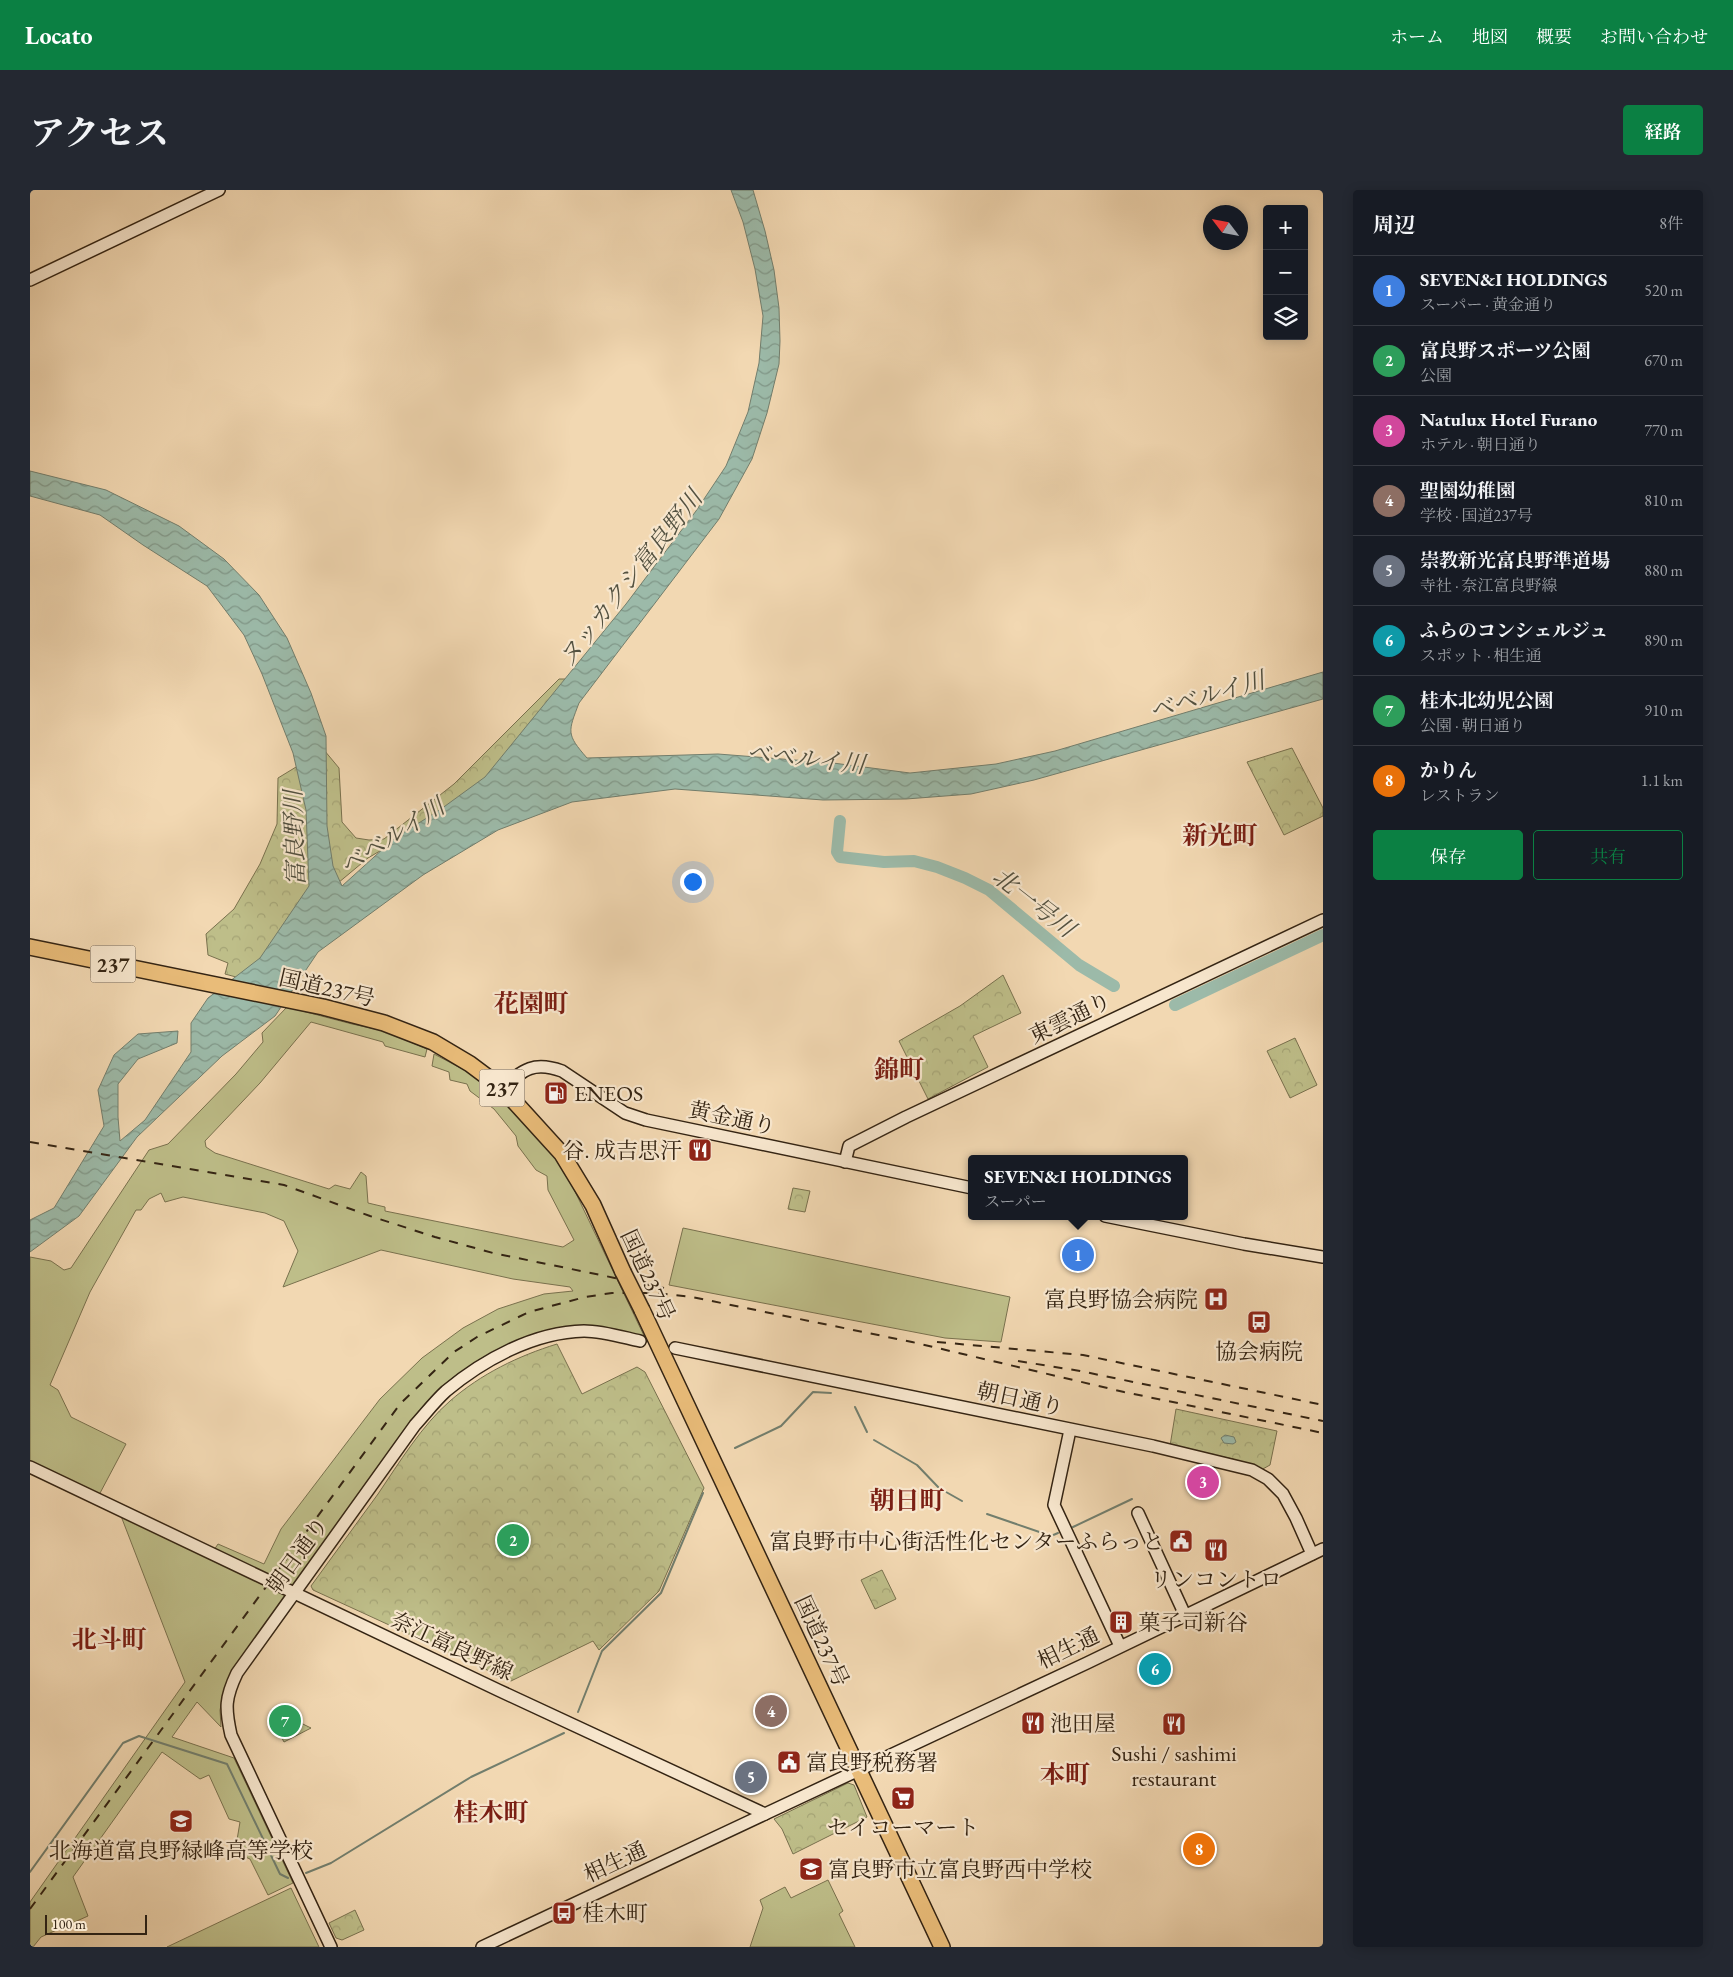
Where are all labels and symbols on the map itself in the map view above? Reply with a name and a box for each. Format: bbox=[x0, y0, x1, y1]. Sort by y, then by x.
north arrow bbox=[1203, 205, 1248, 250]
water label: ヌッカクシ富良野川 bbox=[551, 481, 711, 673]
water label: ベベルイ川 bbox=[1146, 663, 1271, 726]
water label: ベベルイ川 bbox=[745, 736, 870, 780]
water label: 富良野川 bbox=[277, 786, 311, 887]
water label: ベベルイ川 bbox=[334, 789, 453, 881]
district label: 新光町 bbox=[1182, 819, 1258, 851]
water label: 北一号川 bbox=[987, 860, 1084, 946]
your location bbox=[680, 869, 706, 895]
road number: 237 bbox=[91, 946, 136, 982]
street label: 国道237号 bbox=[276, 963, 378, 1013]
street label: 東雲通り bbox=[1024, 986, 1116, 1050]
district label: 花園町 bbox=[493, 987, 569, 1019]
district label: 錦町 bbox=[874, 1053, 924, 1085]
road number: 237 bbox=[480, 1070, 524, 1106]
place label: ENEOS bbox=[574, 1079, 643, 1108]
fuel station icon: ENEOS bbox=[543, 1080, 569, 1106]
street label: 黄金通り bbox=[686, 1095, 778, 1141]
place label: 谷. 成吉思汗 bbox=[563, 1136, 682, 1165]
restaurant icon: 谷. 成吉思汗 bbox=[687, 1137, 713, 1163]
street label: 国道237号 bbox=[614, 1225, 682, 1325]
pin: 1 bbox=[1062, 1236, 1094, 1274]
place label: 富良野協会病院 bbox=[1044, 1285, 1198, 1314]
hospital icon: 富良野協会病院 bbox=[1203, 1286, 1229, 1312]
bus stop icon: 協会病院 bbox=[1246, 1309, 1272, 1335]
place label: 協会病院 bbox=[1215, 1337, 1303, 1366]
street label: 朝日通り bbox=[974, 1376, 1066, 1422]
pin: 3 bbox=[1187, 1463, 1219, 1501]
district label: 朝日町 bbox=[869, 1484, 945, 1516]
street label: 朝日通り bbox=[259, 1511, 335, 1599]
pin: 2 bbox=[497, 1521, 529, 1559]
place label: 富良野市中心街活性化センターふらっと bbox=[769, 1527, 1164, 1556]
public building icon: 富良野市中心街活性化センターふらっと bbox=[1168, 1528, 1194, 1554]
restaurant icon: リンコントロ bbox=[1203, 1537, 1229, 1563]
place label: リンコントロ bbox=[1150, 1565, 1282, 1594]
street label: 国道237号 bbox=[788, 1591, 856, 1691]
street label: 奈江富良野線 bbox=[386, 1605, 518, 1687]
place label: 菓子司新谷 bbox=[1138, 1608, 1248, 1637]
building icon: 菓子司新谷 bbox=[1108, 1609, 1134, 1635]
street label: 相生通 bbox=[1032, 1620, 1104, 1676]
district label: 北斗町 bbox=[71, 1623, 147, 1655]
pin: 6 bbox=[1139, 1650, 1171, 1688]
pin: 4 bbox=[755, 1692, 787, 1730]
pin: 7 bbox=[269, 1702, 301, 1740]
place label: 池田屋 bbox=[1050, 1709, 1116, 1738]
restaurant icon: 池田屋 bbox=[1020, 1710, 1046, 1736]
restaurant icon: Sushi / sashimi restaurant bbox=[1161, 1711, 1187, 1737]
place label: Sushi / sashimi restaurant bbox=[1111, 1739, 1237, 1793]
place label: 富良野税務署 bbox=[806, 1748, 938, 1777]
public building icon: 富良野税務署 bbox=[776, 1749, 802, 1775]
pin: 5 bbox=[735, 1758, 767, 1796]
district label: 本町 bbox=[1040, 1758, 1090, 1790]
supermarket icon: セイコーマート bbox=[890, 1785, 916, 1811]
district label: 桂木町 bbox=[453, 1796, 529, 1828]
school or university icon: 北海道富良野緑峰高等学校 bbox=[168, 1808, 194, 1834]
place label: セイコーマート bbox=[827, 1813, 979, 1842]
pin: 8 bbox=[1183, 1830, 1215, 1868]
street label: 相生通 bbox=[579, 1835, 651, 1889]
place label: 北海道富良野緑峰高等学校 bbox=[49, 1836, 313, 1865]
place label: 富良野市立富良野西中学校 bbox=[828, 1855, 1092, 1884]
school or university icon: 富良野市立富良野西中学校 bbox=[798, 1856, 824, 1882]
place label: 桂木町 bbox=[582, 1899, 648, 1928]
bus stop icon: 桂木町 bbox=[551, 1900, 577, 1926]
scale bar bbox=[45, 1912, 148, 1935]

